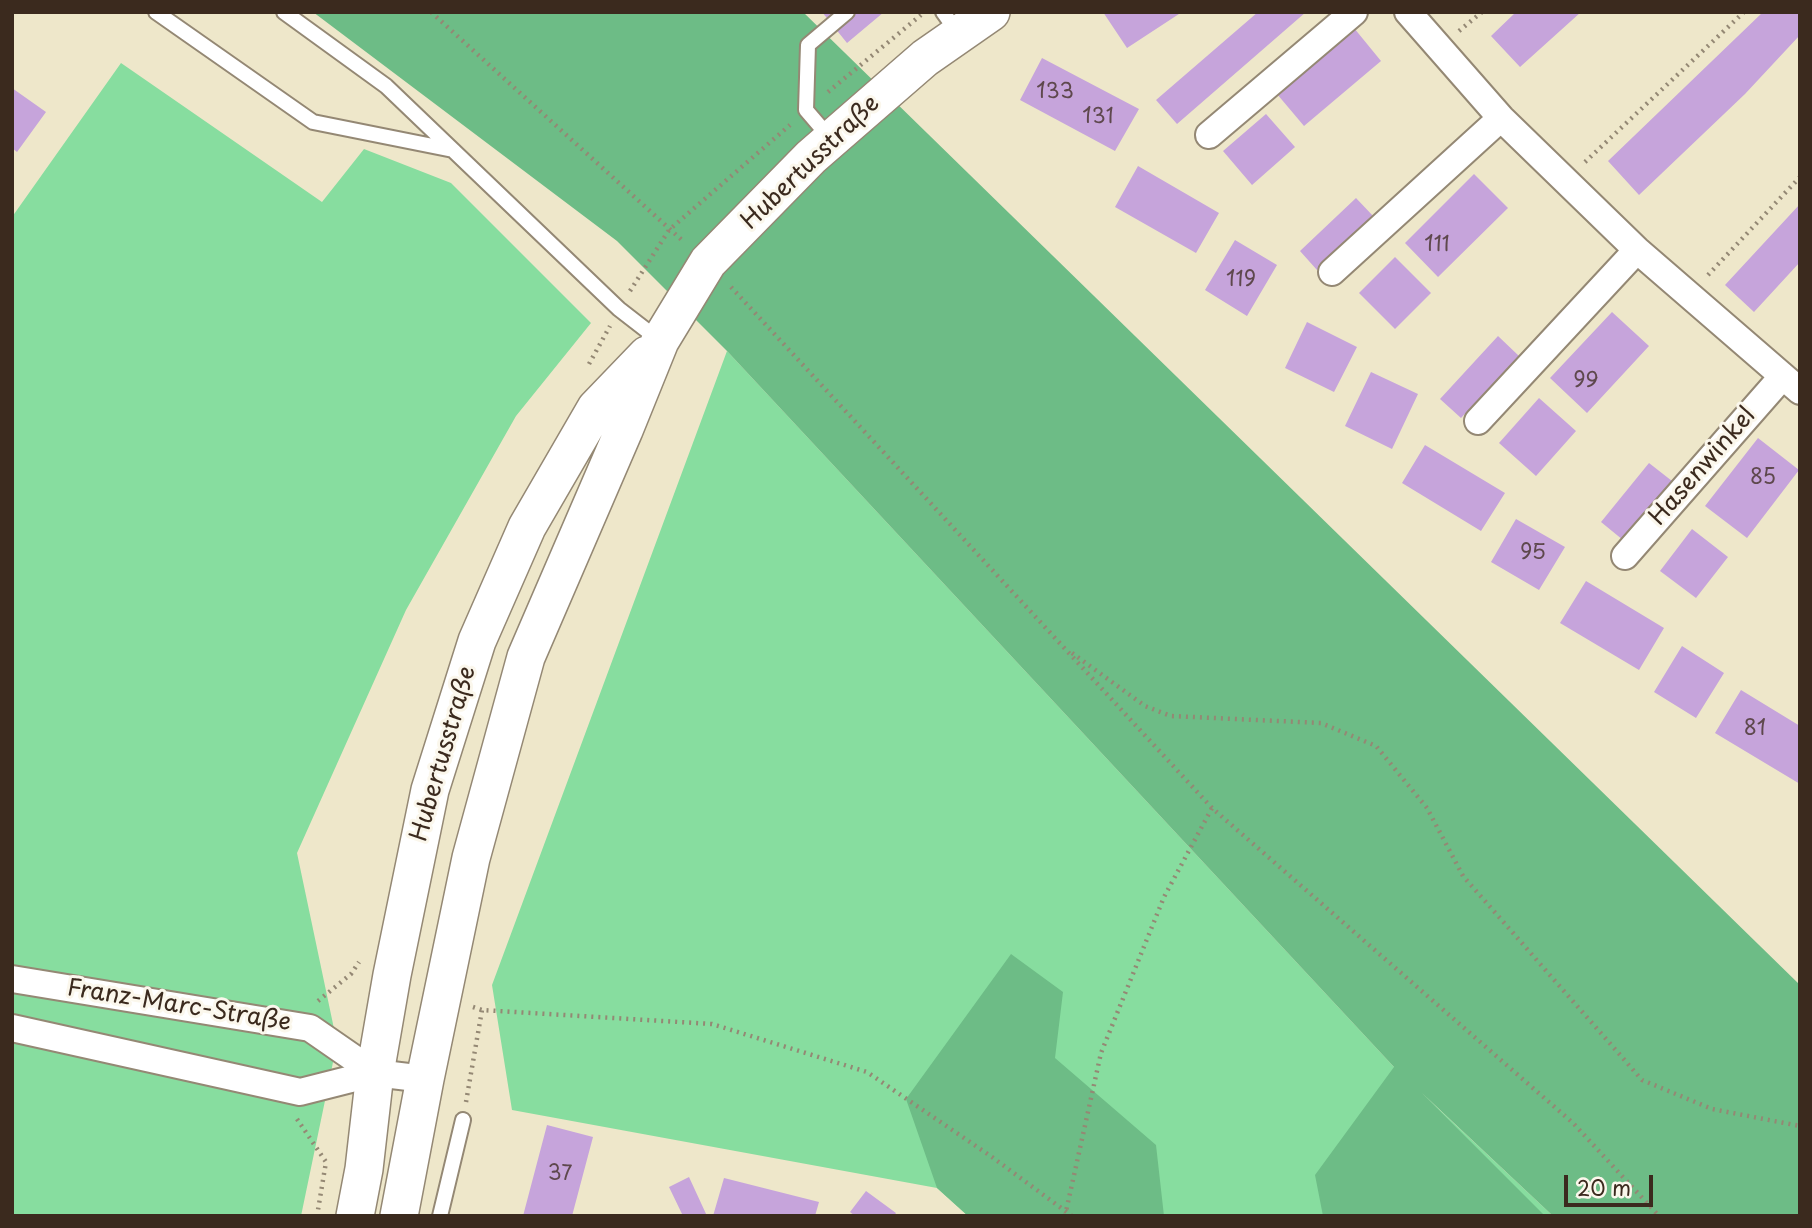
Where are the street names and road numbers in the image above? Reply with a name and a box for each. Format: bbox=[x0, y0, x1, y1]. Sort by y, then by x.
street label: Hubertusstraße bbox=[736, 90, 886, 236]
street label: Hasenwinkel bbox=[1644, 402, 1762, 532]
street label: Hubertusstraße bbox=[405, 663, 483, 845]
street label: Franz-Marc-Straße bbox=[65, 974, 293, 1038]

